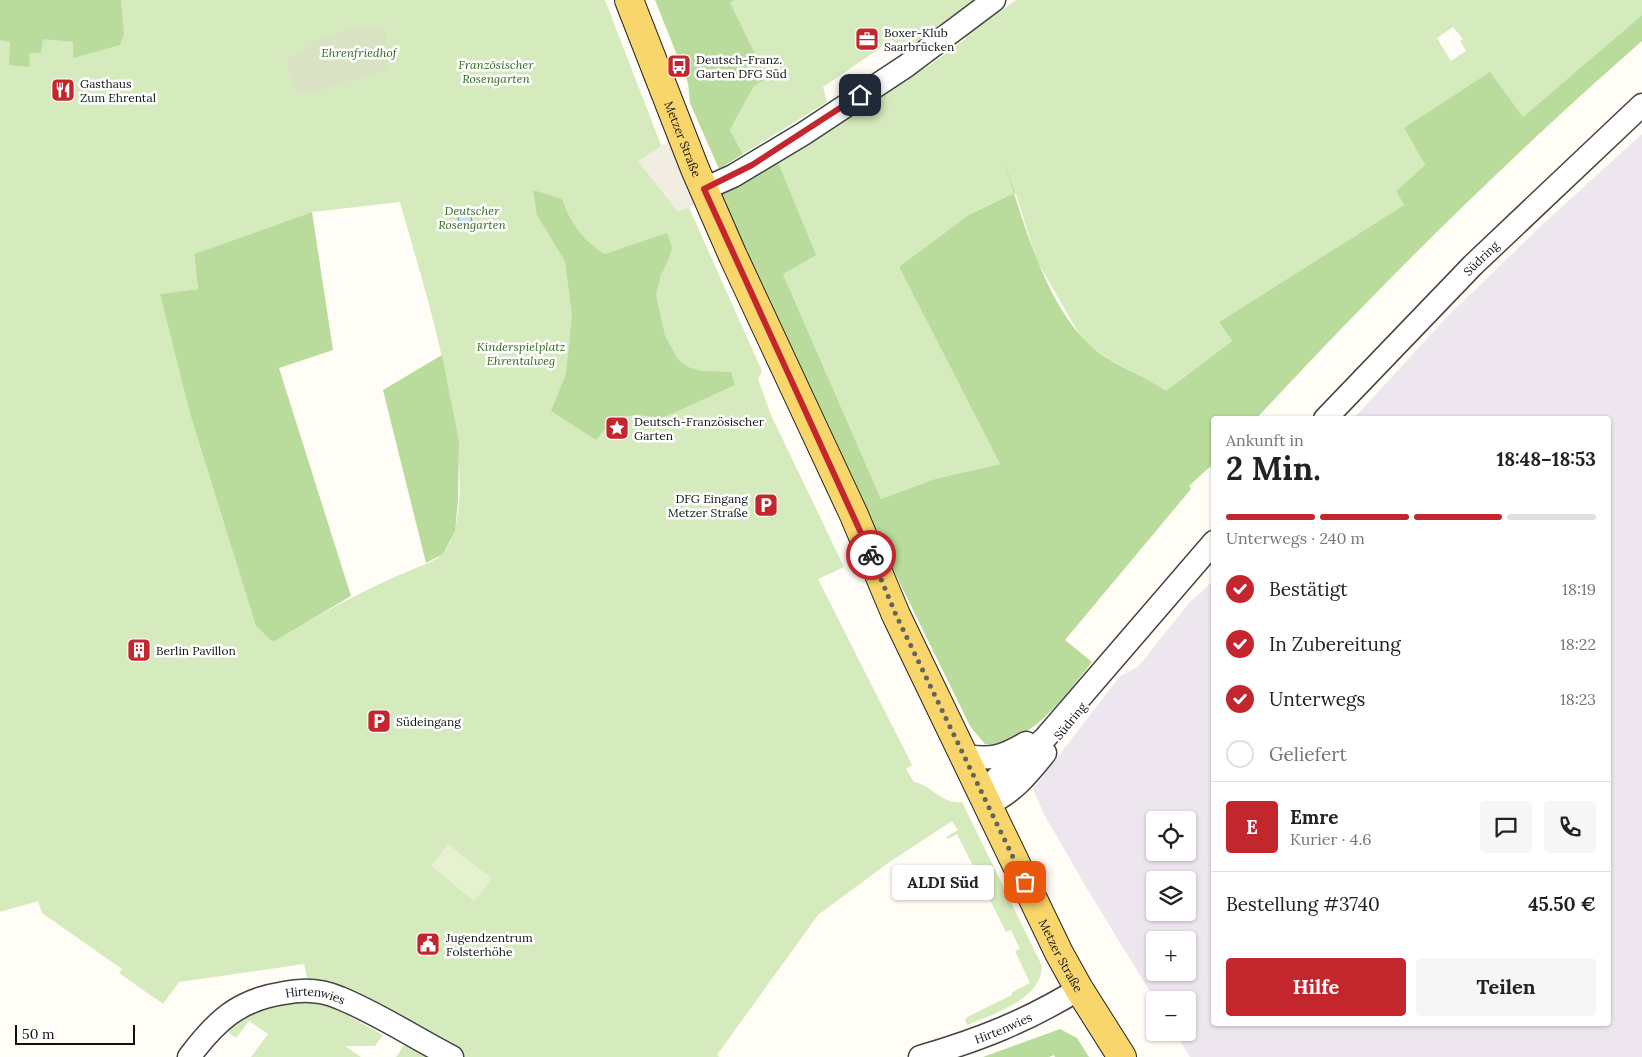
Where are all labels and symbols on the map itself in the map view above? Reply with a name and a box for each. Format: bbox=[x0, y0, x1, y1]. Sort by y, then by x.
place label: Boxer-Klub Saarbrücken bbox=[884, 25, 954, 54]
office icon: Boxer-Klub Saarbrücken bbox=[854, 26, 880, 52]
park label: Ehrenfriedhof bbox=[321, 45, 398, 60]
place label: Deutsch-Franz. Garten DFG Süd bbox=[696, 52, 787, 81]
bus stop icon: Deutsch-Franz. Garten DFG Süd bbox=[666, 53, 692, 79]
park label: Französischer Rosengarten bbox=[458, 57, 534, 86]
pin bbox=[839, 74, 881, 116]
place label: Gasthaus Zum Ehrental bbox=[80, 76, 156, 105]
restaurant icon: Gasthaus Zum Ehrental bbox=[50, 77, 76, 103]
street label: Metzer Straße bbox=[662, 99, 705, 180]
park label: Deutscher Rosengarten bbox=[438, 203, 506, 232]
street label: Südring bbox=[1460, 237, 1502, 278]
park label: Kinderspielplatz Ehrentalweg bbox=[477, 339, 566, 368]
place label: Deutsch-Französischer Garten bbox=[634, 414, 765, 443]
place icon: Deutsch-Französischer Garten bbox=[604, 415, 630, 441]
place label: DFG Eingang Metzer Straße bbox=[668, 491, 748, 520]
parking icon: DFG Eingang Metzer Straße bbox=[753, 492, 779, 518]
courier bbox=[846, 530, 896, 580]
building icon: Berlin Pavillon bbox=[126, 637, 152, 663]
place label: Berlin Pavillon bbox=[156, 643, 236, 658]
street label: Südring bbox=[1050, 699, 1090, 743]
parking icon: Südeingang bbox=[366, 708, 392, 734]
place label: Südeingang bbox=[396, 714, 461, 729]
pin bbox=[1004, 861, 1046, 903]
callout: ALDI Süd bbox=[892, 864, 995, 900]
street label: Metzer Straße bbox=[1036, 916, 1087, 995]
place label: Jugendzentrum Folsterhöhe bbox=[445, 930, 533, 959]
public building icon: Jugendzentrum Folsterhöhe bbox=[415, 931, 441, 957]
street label: Hirtenwies bbox=[284, 983, 348, 1007]
street label: Hirtenwies bbox=[972, 1009, 1035, 1046]
scale bar bbox=[15, 1022, 135, 1045]

